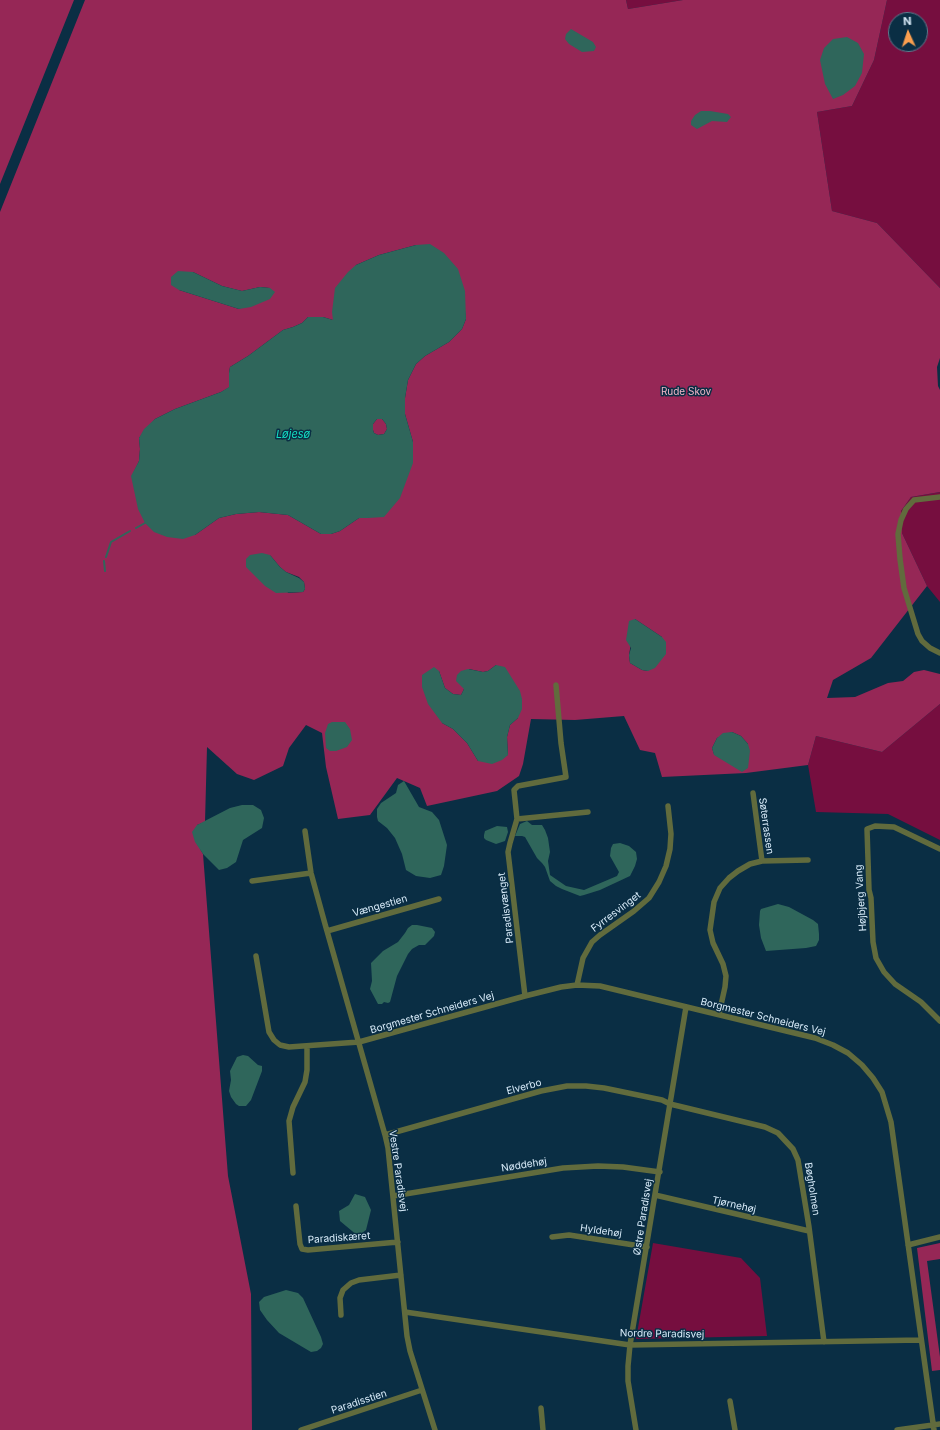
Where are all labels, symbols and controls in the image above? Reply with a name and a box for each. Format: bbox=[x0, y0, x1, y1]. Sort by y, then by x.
north arrow bbox=[888, 12, 928, 52]
text: N bbox=[903, 14, 912, 28]
park label: Rude Skov bbox=[661, 386, 711, 398]
water label: Løjesø bbox=[276, 428, 310, 442]
street label: Søterrassen bbox=[756, 797, 776, 855]
street label: Højbjerg Vang bbox=[853, 864, 869, 932]
street label: Paradisvænget bbox=[496, 872, 516, 944]
street label: Fyrresvinget bbox=[589, 889, 643, 935]
street label: Vængestien bbox=[351, 892, 409, 920]
street label: Borgmester Schneiders Vej bbox=[369, 990, 495, 1036]
street label: Borgmester Schneiders Vej bbox=[699, 996, 827, 1038]
street label: Elverbo bbox=[505, 1077, 543, 1097]
street label: Vestre Paradisvej bbox=[386, 1130, 410, 1212]
street label: Nøddehøj bbox=[500, 1155, 548, 1175]
street label: Bøgholmen bbox=[802, 1162, 822, 1216]
street label: Østre Paradisvej bbox=[631, 1178, 655, 1256]
street label: Tjørnehøj bbox=[711, 1194, 757, 1216]
street label: Hyldehøj bbox=[579, 1222, 623, 1240]
street label: Paradiskæret bbox=[307, 1230, 371, 1246]
street label: Nordre Paradisvej bbox=[620, 1327, 704, 1341]
street label: Paradisstien bbox=[330, 1387, 388, 1417]

